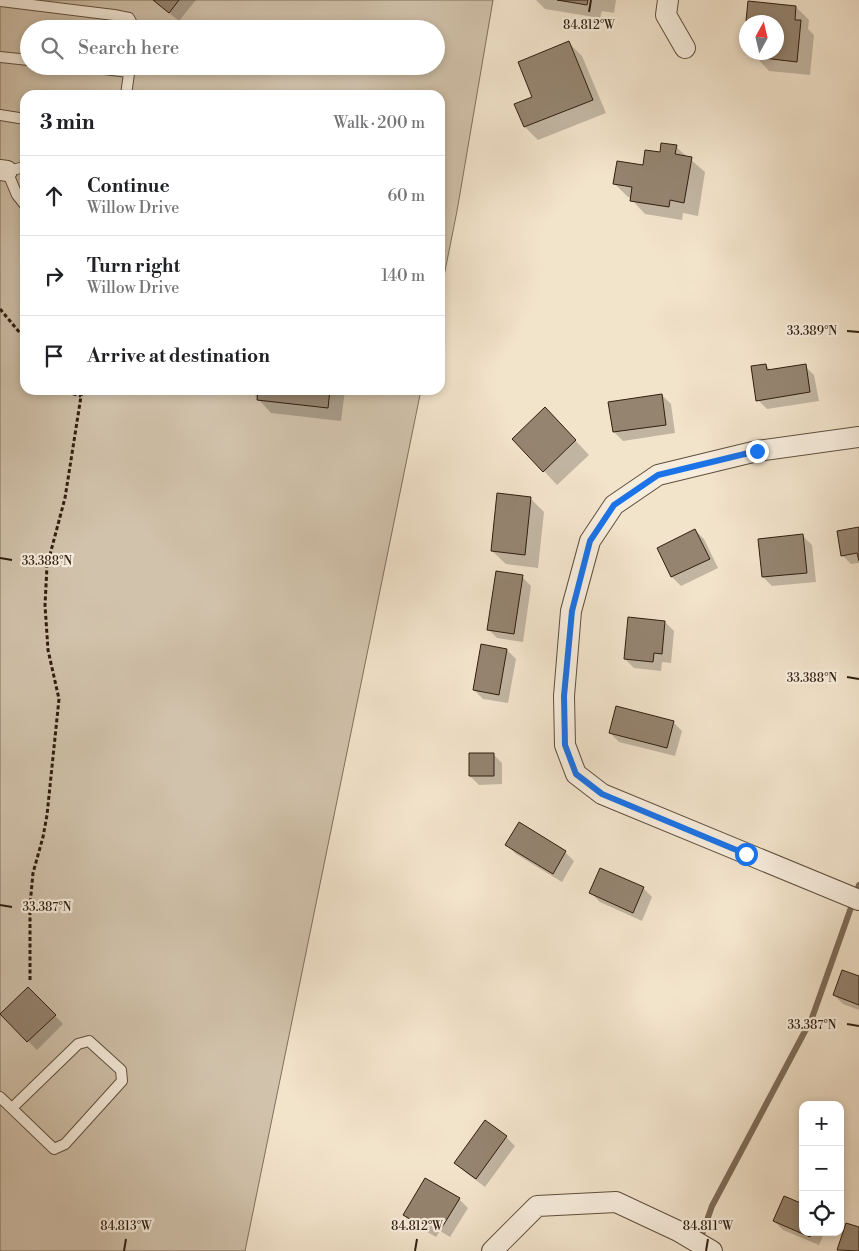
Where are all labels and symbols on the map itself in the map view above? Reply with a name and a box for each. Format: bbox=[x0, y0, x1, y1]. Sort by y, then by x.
north arrow bbox=[739, 15, 784, 60]
text: 84.812°W bbox=[563, 18, 616, 33]
text: 33.389°N bbox=[787, 324, 837, 339]
route end bbox=[746, 440, 769, 463]
text: 33.388°N bbox=[22, 554, 72, 569]
text: 33.388°N bbox=[787, 671, 837, 686]
route start bbox=[735, 843, 758, 866]
text: 33.387°N bbox=[22, 900, 72, 915]
text: 33.387°N bbox=[787, 1018, 837, 1033]
text: 84.813°W bbox=[100, 1219, 153, 1234]
text: 84.812°W bbox=[391, 1219, 444, 1234]
text: 84.811°W bbox=[683, 1219, 734, 1234]

